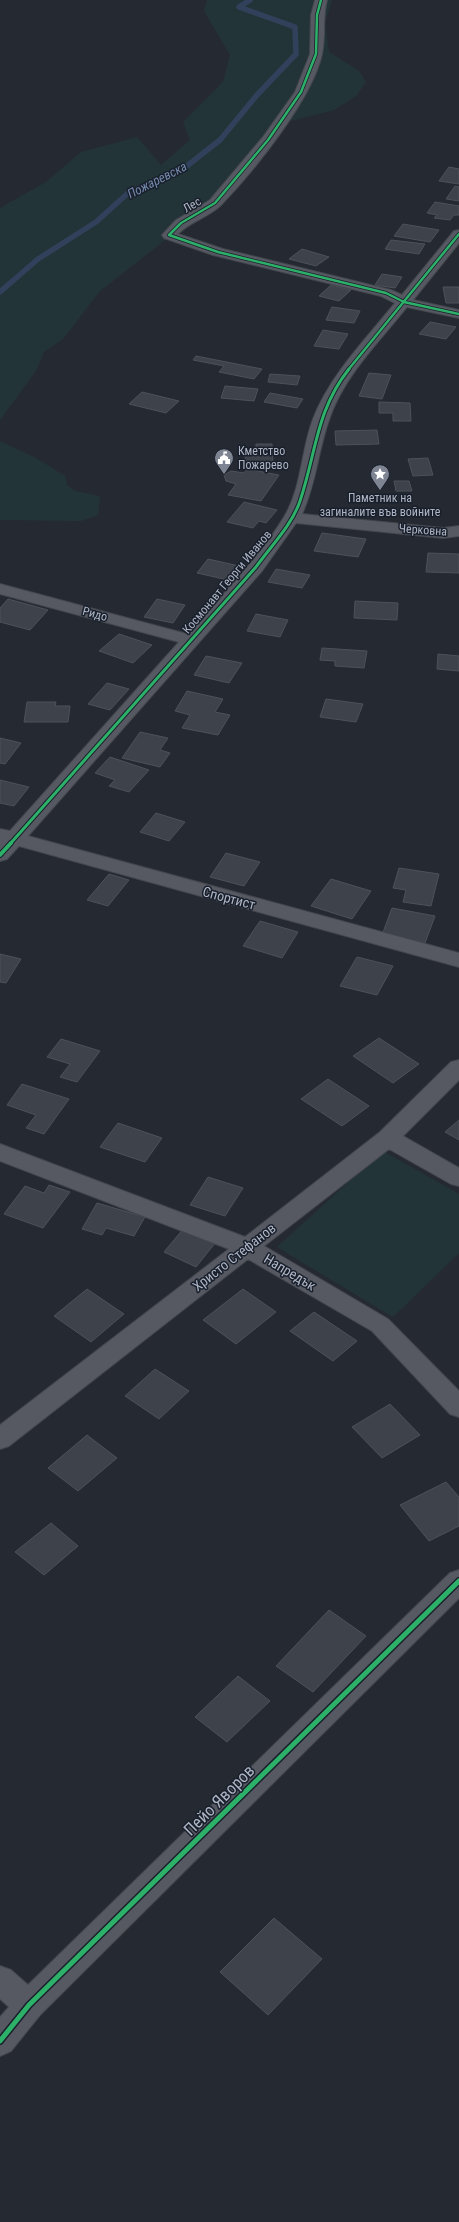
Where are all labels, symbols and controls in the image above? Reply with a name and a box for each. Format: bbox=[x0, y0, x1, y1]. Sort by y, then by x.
water label: Пожаревска bbox=[125, 159, 189, 201]
street label: Лес bbox=[180, 194, 204, 216]
place label: Кметство Пожарево bbox=[238, 444, 289, 472]
public building icon: Кметство Пожарево bbox=[213, 447, 235, 475]
place icon: Паметник на загиналите във войните bbox=[369, 463, 391, 491]
place label: Паметник на загиналите във войните bbox=[320, 491, 441, 519]
street label: Черковна bbox=[398, 521, 448, 539]
street label: Космонавт Георги Иванов bbox=[180, 527, 274, 637]
street label: Ридо bbox=[81, 604, 109, 624]
street label: Спортист bbox=[201, 883, 257, 913]
street label: Христо Стефанов bbox=[189, 1220, 279, 1294]
street label: Напредък bbox=[261, 1250, 319, 1294]
street label: Пейо Яворов bbox=[179, 1760, 259, 1840]

